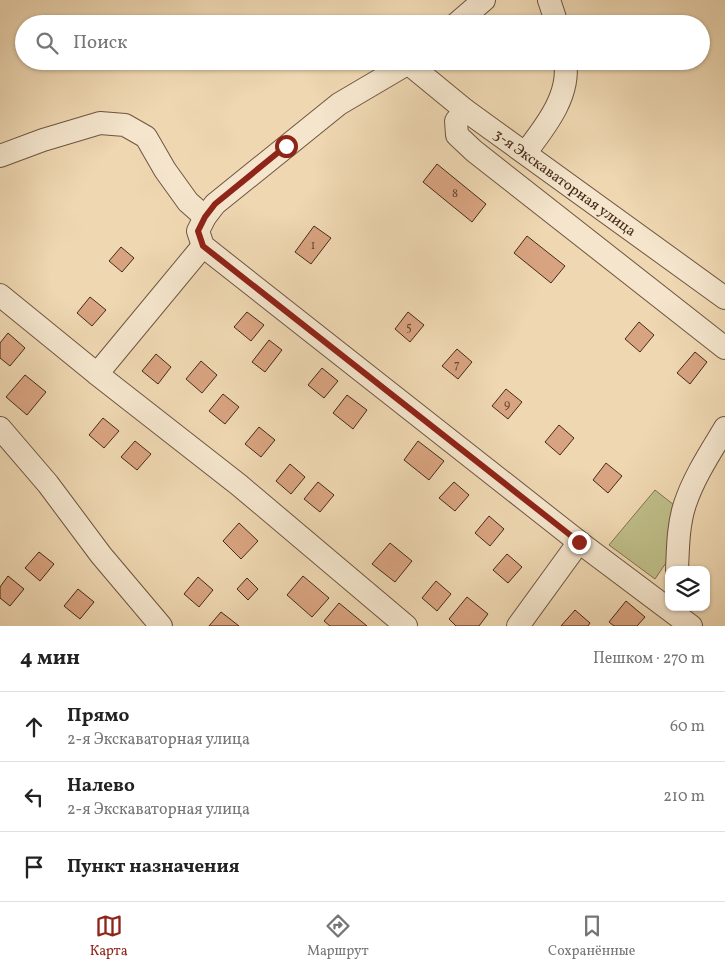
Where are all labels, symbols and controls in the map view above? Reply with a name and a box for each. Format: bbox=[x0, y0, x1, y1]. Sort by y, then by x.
search box bbox=[15, 15, 710, 70]
icon: search bbox=[33, 29, 61, 57]
text: Поиск bbox=[73, 30, 127, 56]
street label: 3-я Экскаваторная улица bbox=[489, 125, 640, 242]
route start bbox=[275, 135, 298, 158]
house number: 8 bbox=[452, 186, 458, 202]
house number: 1 bbox=[311, 238, 315, 254]
house number: 5 bbox=[406, 320, 412, 336]
house number: 7 bbox=[454, 357, 460, 373]
house number: 9 bbox=[504, 397, 510, 413]
route end bbox=[568, 531, 591, 554]
map controls bbox=[665, 566, 710, 611]
button: layers bbox=[665, 566, 710, 611]
text: 4 мин bbox=[20, 644, 80, 673]
text: Пешком · 270 m bbox=[593, 648, 705, 670]
text: Прямо bbox=[67, 703, 129, 729]
icon: ahead bbox=[20, 713, 48, 741]
text: 60 m bbox=[670, 716, 705, 738]
text: 2-я Экскаваторная улица bbox=[67, 729, 250, 751]
text: Налево bbox=[67, 773, 135, 799]
icon: left bbox=[20, 783, 48, 811]
text: 210 m bbox=[663, 786, 705, 808]
text: 2-я Экскаваторная улица bbox=[67, 799, 250, 821]
icon: arrive bbox=[20, 853, 48, 881]
text: Пункт назначения bbox=[67, 854, 240, 880]
tab: Карта bbox=[90, 912, 128, 961]
tab: Маршрут bbox=[307, 912, 369, 961]
tab: Сохранённые bbox=[548, 912, 635, 961]

